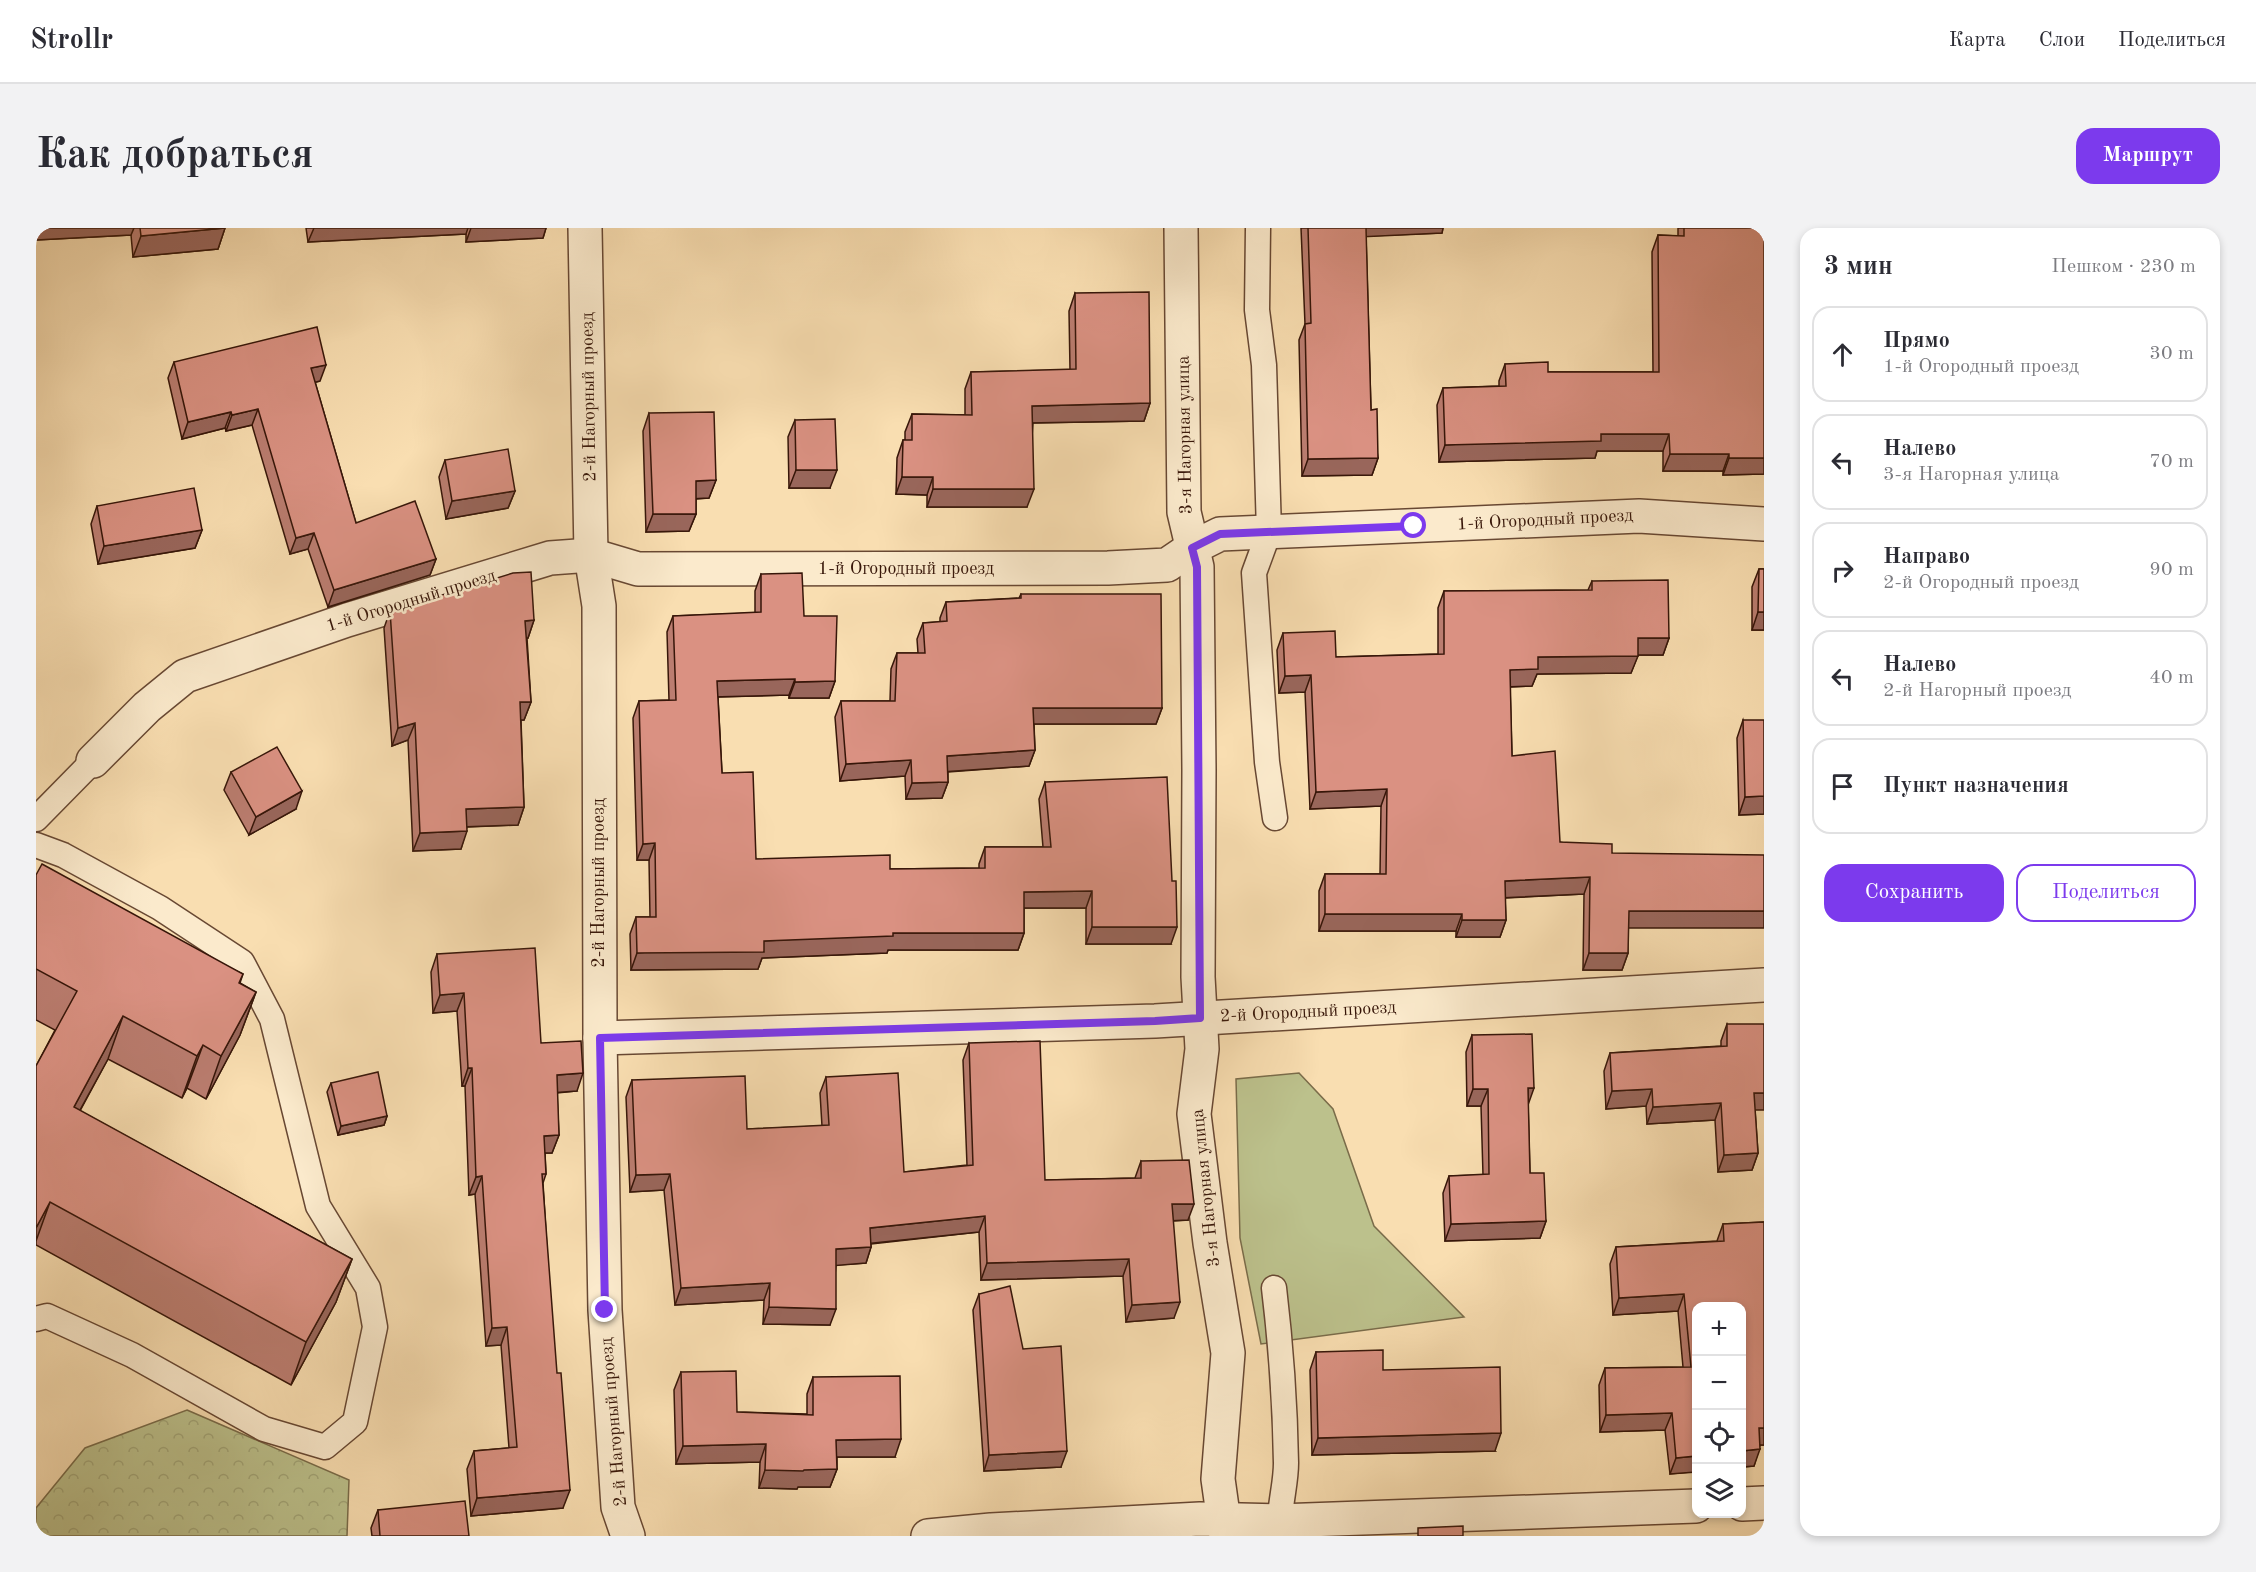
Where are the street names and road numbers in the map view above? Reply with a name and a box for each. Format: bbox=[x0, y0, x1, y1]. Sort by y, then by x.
street label: 2-й Нагорный проезд bbox=[579, 312, 599, 482]
street label: 3-я Нагорная улица bbox=[1175, 355, 1195, 515]
street label: 1-й Огородный проезд bbox=[1456, 506, 1634, 534]
street label: 1-й Огородный проезд bbox=[818, 560, 994, 578]
street label: 1-й Огородный проезд bbox=[324, 567, 498, 635]
street label: 2-й Нагорный проезд bbox=[590, 798, 608, 968]
street label: 2-й Огородный проезд bbox=[1219, 998, 1397, 1026]
street label: 3-я Нагорная улица bbox=[1189, 1108, 1223, 1268]
street label: 2-й Нагорный проезд bbox=[598, 1337, 630, 1507]

